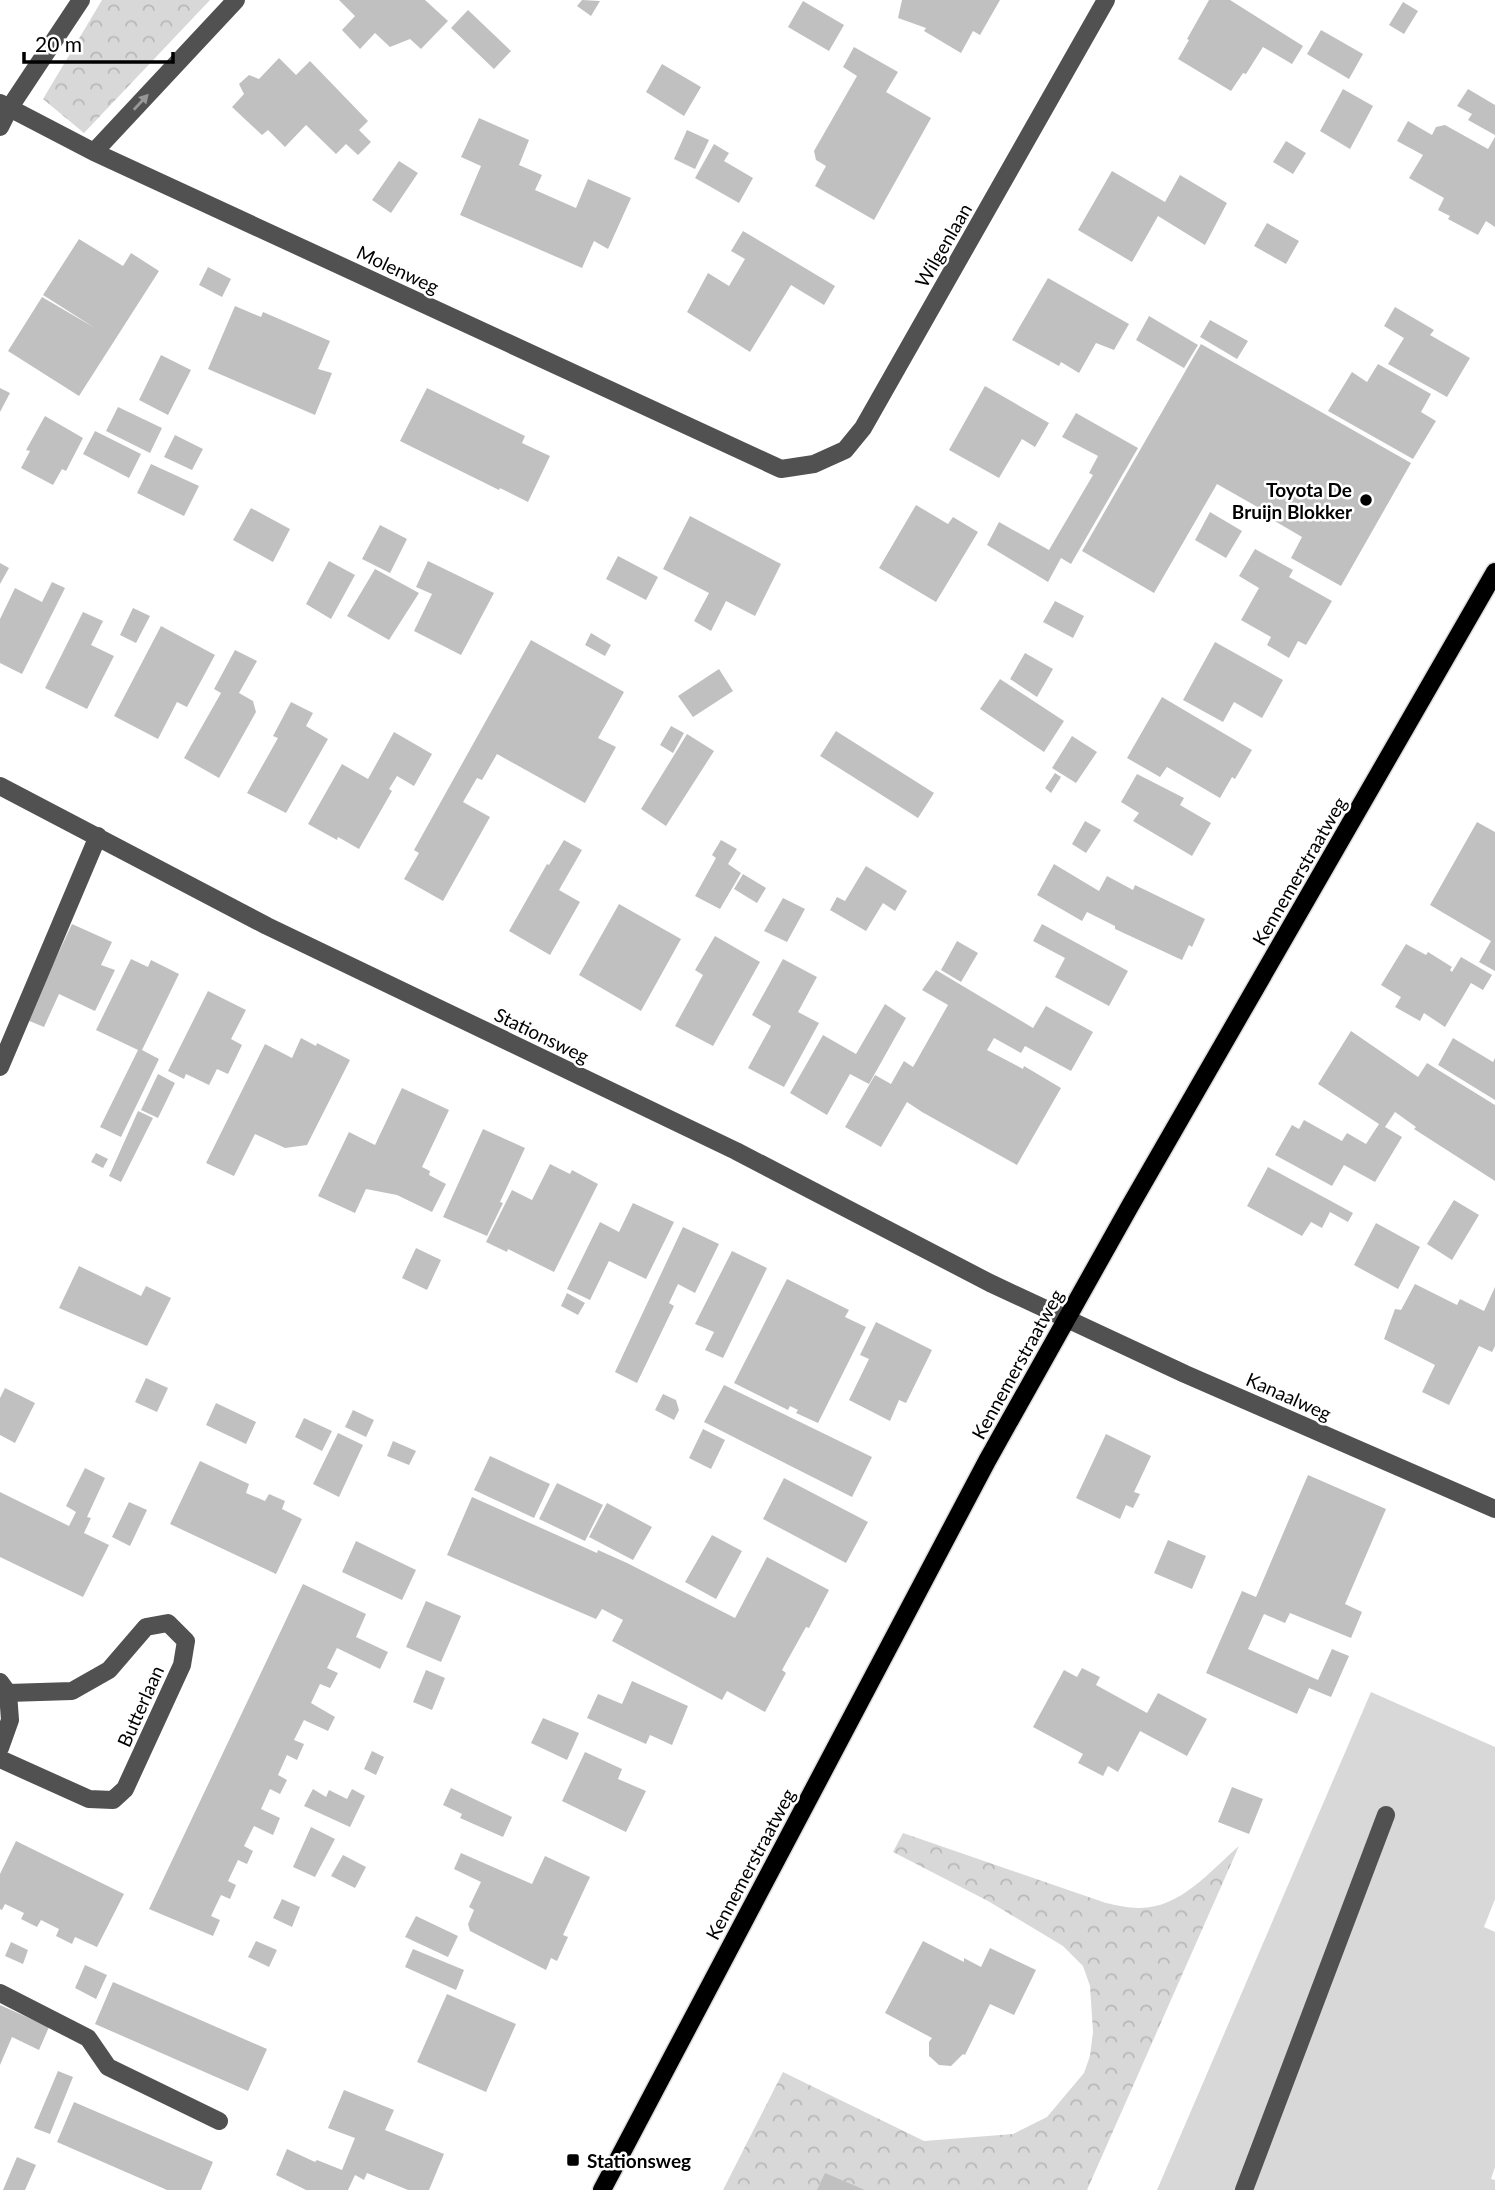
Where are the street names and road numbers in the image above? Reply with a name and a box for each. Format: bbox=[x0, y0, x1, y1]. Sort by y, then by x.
street label: Wilgenlaan bbox=[910, 199, 976, 291]
street label: Molenweg bbox=[353, 240, 443, 298]
street label: Kennemerstraatweg bbox=[1247, 793, 1351, 949]
street label: Stationsweg bbox=[491, 1002, 593, 1068]
street label: Kennemerstraatweg bbox=[966, 1285, 1068, 1443]
street label: Kanaalweg bbox=[1243, 1367, 1335, 1425]
street label: Butterlaan bbox=[112, 1662, 168, 1750]
street label: Kennemerstraatweg bbox=[700, 1784, 800, 1943]

